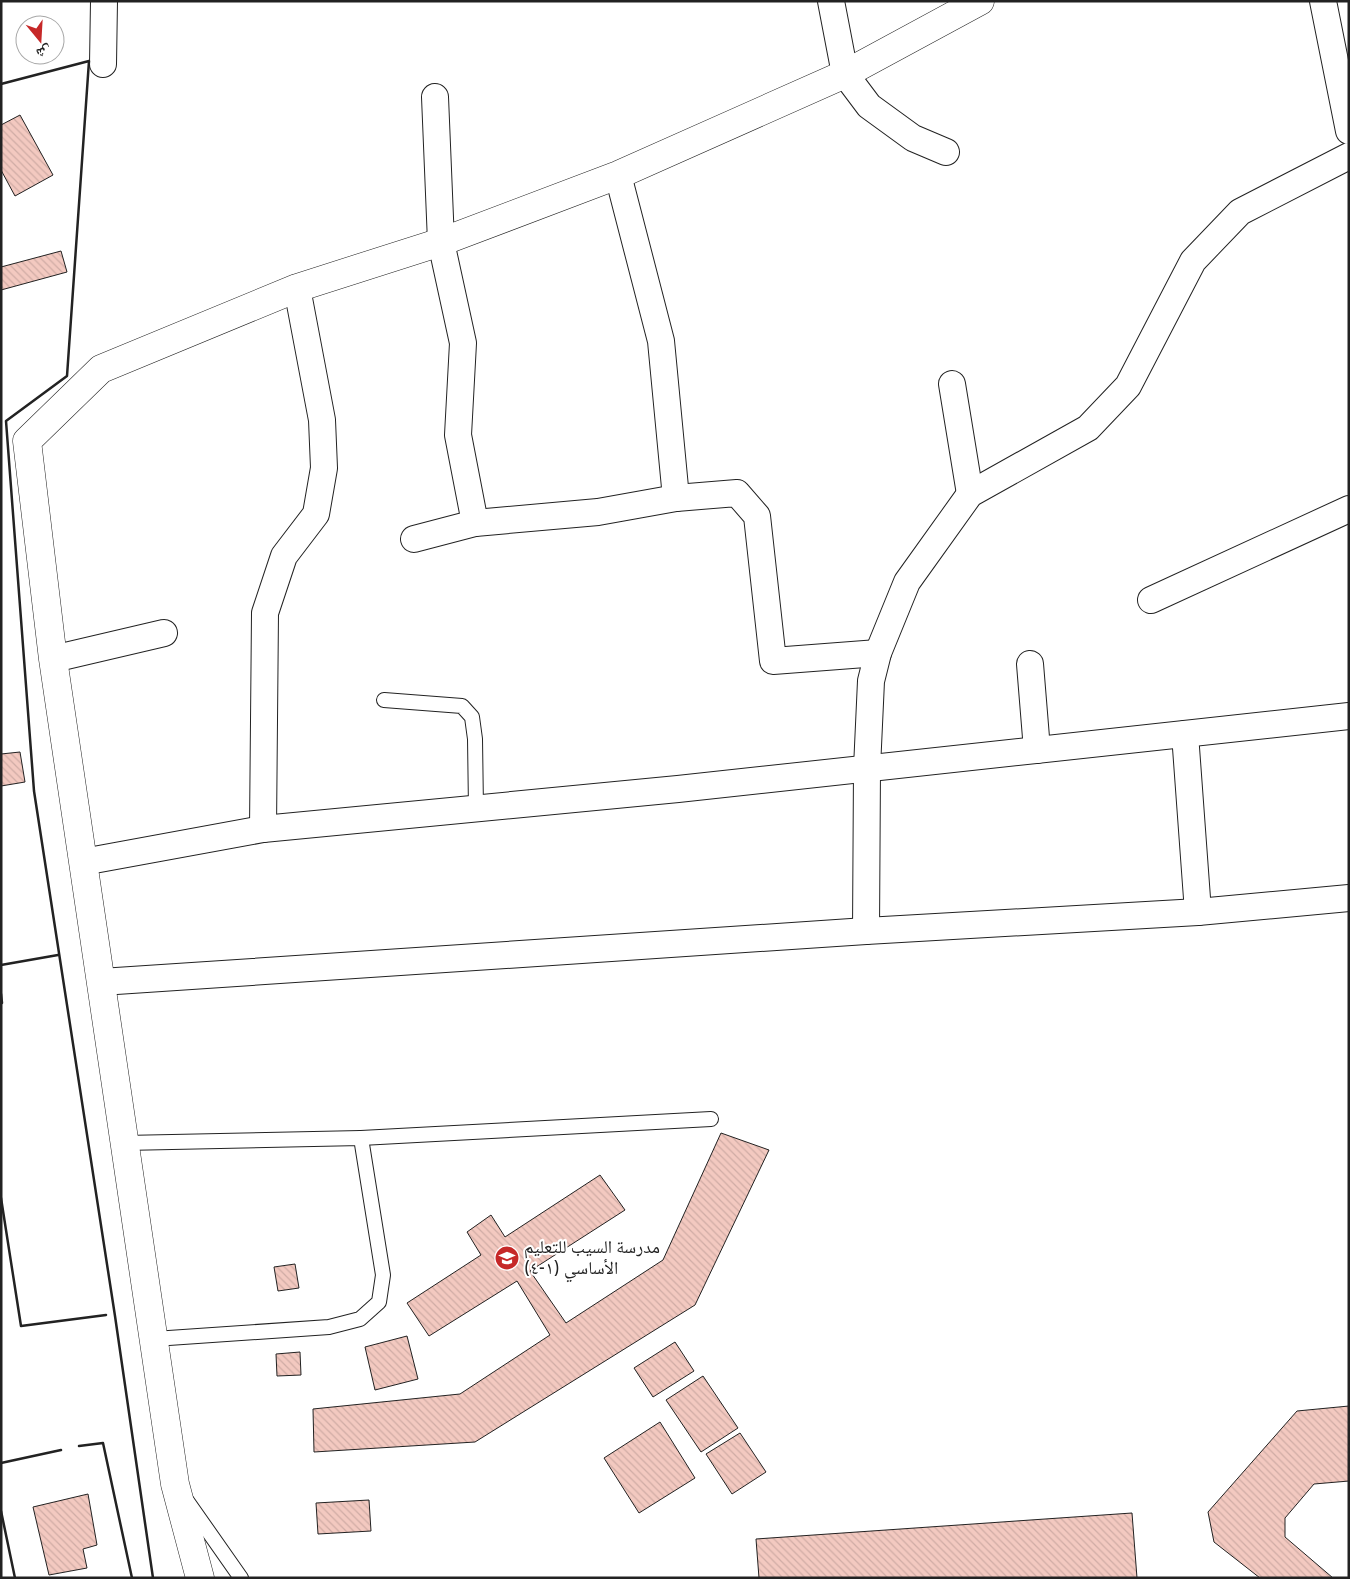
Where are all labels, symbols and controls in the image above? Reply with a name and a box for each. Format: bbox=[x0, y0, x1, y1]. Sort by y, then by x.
north arrow bbox=[15, 15, 65, 65]
text: ش bbox=[34, 41, 53, 61]
place label: مدرسة السيب للتعليم الأساسي (١-٤) bbox=[524, 1237, 660, 1282]
school or university icon: مدرسة السيب للتعليم الأساسي (١-٤) bbox=[494, 1245, 520, 1271]

